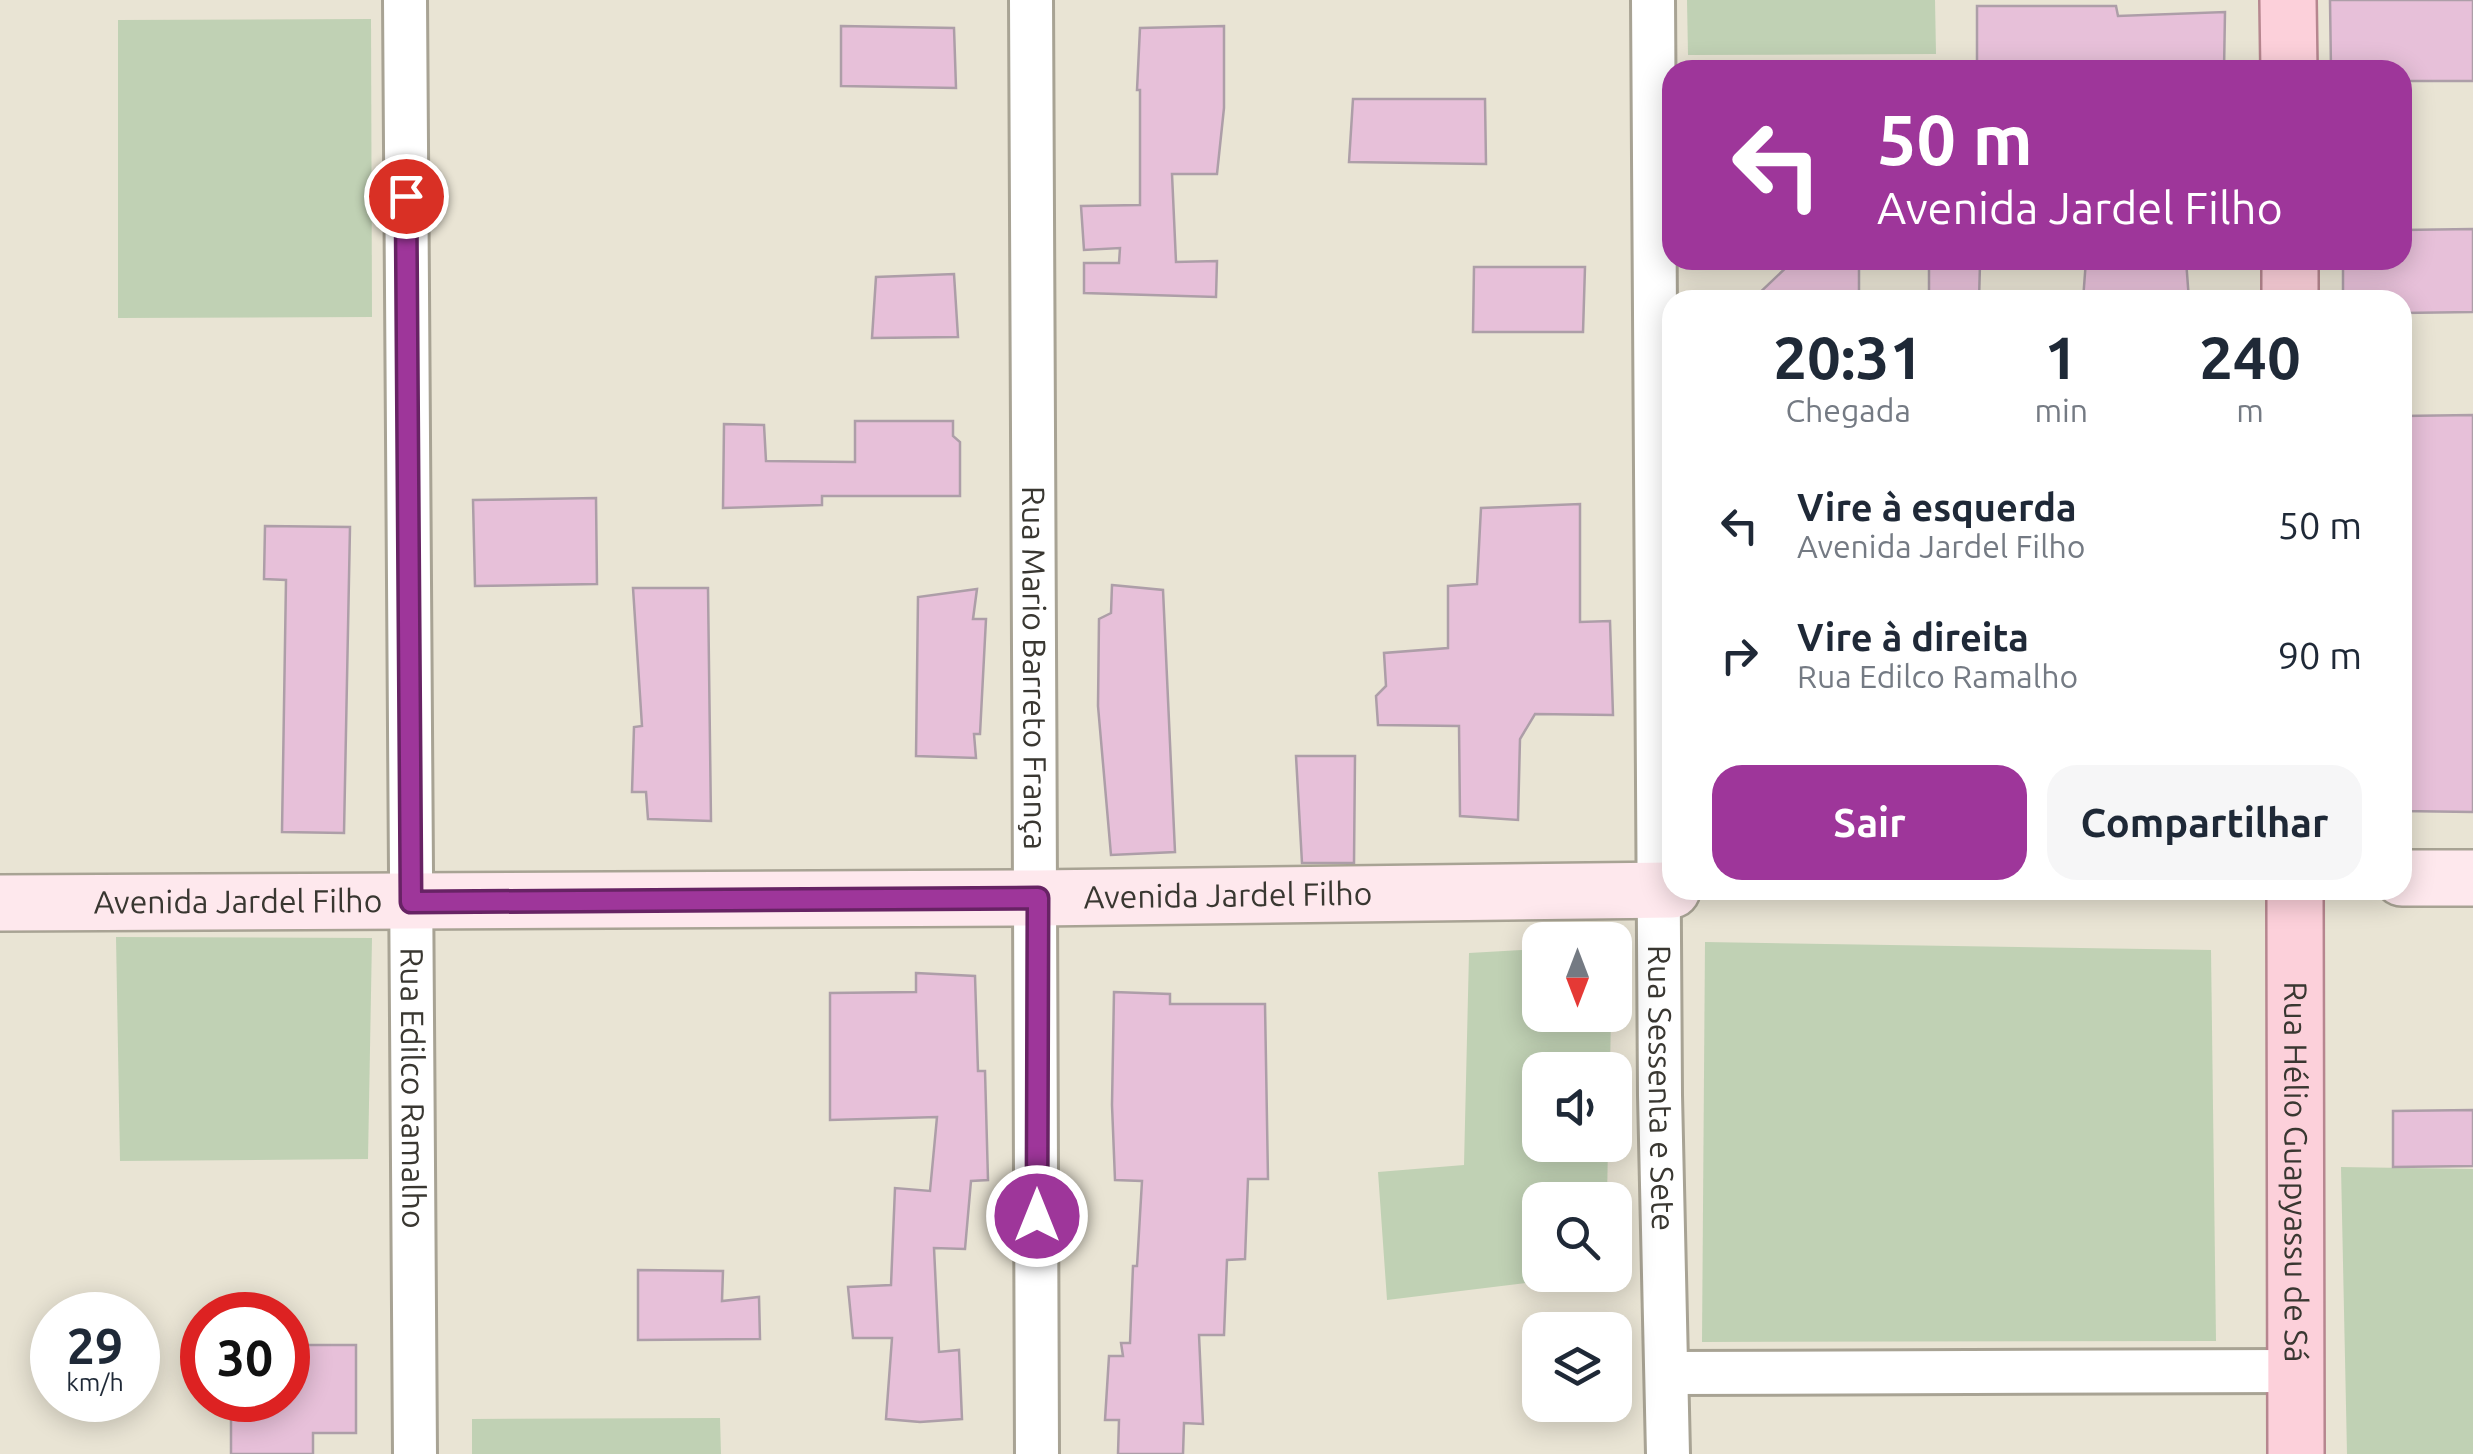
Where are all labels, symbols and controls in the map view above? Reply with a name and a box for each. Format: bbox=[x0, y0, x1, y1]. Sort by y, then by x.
icon: left bbox=[1712, 100, 1842, 230]
text: 50 m bbox=[1877, 100, 2033, 178]
pin bbox=[364, 154, 449, 239]
icon: arrive bbox=[379, 169, 434, 224]
text: Avenida Jardel Filho bbox=[1877, 182, 2283, 233]
text: 20:31 bbox=[1773, 323, 1923, 390]
text: 1 bbox=[2044, 323, 2078, 390]
text: 240 bbox=[2199, 323, 2301, 390]
text: Chegada bbox=[1785, 392, 1911, 428]
text: min bbox=[2034, 392, 2088, 428]
text: m bbox=[2236, 392, 2264, 428]
street label: Rua Mario Barreto França bbox=[1016, 486, 1054, 850]
text: Vire à esquerda bbox=[1797, 486, 2077, 528]
icon: left bbox=[1712, 498, 1767, 553]
text: 50 m bbox=[2278, 504, 2362, 546]
text: Avenida Jardel Filho bbox=[1797, 528, 2086, 564]
text: Vire à direita bbox=[1797, 616, 2029, 658]
icon: right bbox=[1712, 628, 1767, 683]
text: 90 m bbox=[2278, 634, 2362, 676]
text: Rua Edilco Ramalho bbox=[1797, 658, 2078, 694]
button: Sair bbox=[1712, 765, 2027, 880]
button: Compartilhar bbox=[2047, 765, 2362, 880]
street label: Avenida Jardel Filho bbox=[1083, 875, 1373, 914]
street label: Avenida Jardel Filho bbox=[94, 882, 382, 920]
north arrow bbox=[1522, 922, 1632, 1032]
map controls bbox=[1522, 922, 1632, 1422]
street label: Rua Sessenta e Sete bbox=[1642, 945, 1682, 1231]
street label: Rua Edilco Ramalho bbox=[395, 947, 432, 1229]
street label: Rua Hélio Guapyassu de Sá bbox=[2278, 981, 2315, 1363]
button: sound bbox=[1522, 1052, 1632, 1162]
position arrow bbox=[985, 1164, 1089, 1268]
button: search bbox=[1522, 1182, 1632, 1292]
speed limit sign: 30 bbox=[180, 1292, 310, 1422]
button: layers bbox=[1522, 1312, 1632, 1422]
text: 29 bbox=[67, 1317, 123, 1373]
text: km/h bbox=[66, 1368, 124, 1396]

